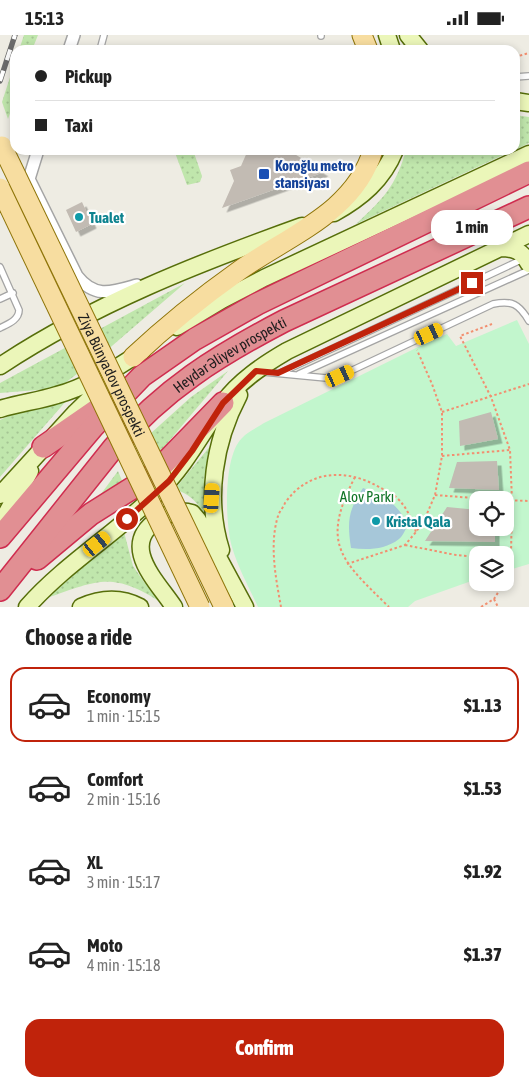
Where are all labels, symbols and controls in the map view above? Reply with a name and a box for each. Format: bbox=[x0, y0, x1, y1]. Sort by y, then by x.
text: 15:13 bbox=[25, 7, 64, 29]
text: Pickup bbox=[65, 65, 112, 87]
text: Taxi bbox=[65, 114, 93, 136]
place label: Koroğlu metro stansiyası bbox=[275, 157, 354, 191]
marker: Koroğlu metro stansiyası bbox=[257, 167, 271, 181]
place label: Tualet bbox=[89, 209, 125, 226]
marker: Tualet bbox=[73, 211, 85, 223]
callout: 1 min bbox=[431, 211, 513, 245]
text: 1 min bbox=[456, 218, 488, 236]
route end bbox=[461, 272, 483, 294]
street label: Ziya Bünyadov prospekti bbox=[75, 311, 149, 439]
street label: Heydər Əliyev prospekti bbox=[169, 313, 289, 396]
car bbox=[412, 321, 445, 347]
car bbox=[323, 363, 356, 389]
car bbox=[203, 483, 220, 513]
park label: Alov Parkı bbox=[340, 488, 394, 505]
map controls bbox=[469, 491, 514, 591]
button: locate bbox=[469, 491, 514, 536]
route start bbox=[116, 508, 138, 530]
place label: Kristal Qala bbox=[386, 513, 451, 530]
marker: Kristal Qala bbox=[370, 515, 382, 527]
car bbox=[80, 529, 113, 559]
button: layers bbox=[469, 546, 514, 591]
text: Choose a ride bbox=[25, 624, 132, 650]
icon: car bbox=[27, 682, 72, 727]
text: Economy bbox=[87, 685, 151, 707]
text: $1.13 bbox=[464, 694, 502, 716]
text: 1 min · 15:15 bbox=[87, 707, 160, 725]
icon: car bbox=[27, 765, 72, 810]
text: Comfort bbox=[87, 768, 143, 790]
text: $1.53 bbox=[464, 777, 502, 799]
text: 2 min · 15:16 bbox=[87, 790, 160, 808]
icon: car bbox=[27, 848, 72, 893]
text: XL bbox=[87, 851, 103, 873]
text: $1.92 bbox=[464, 860, 502, 882]
text: 3 min · 15:17 bbox=[87, 873, 160, 891]
icon: car bbox=[27, 931, 72, 976]
text: Moto bbox=[87, 934, 123, 956]
text: $1.37 bbox=[464, 943, 502, 965]
text: 4 min · 15:18 bbox=[87, 956, 160, 974]
button: Confirm bbox=[25, 1019, 504, 1077]

